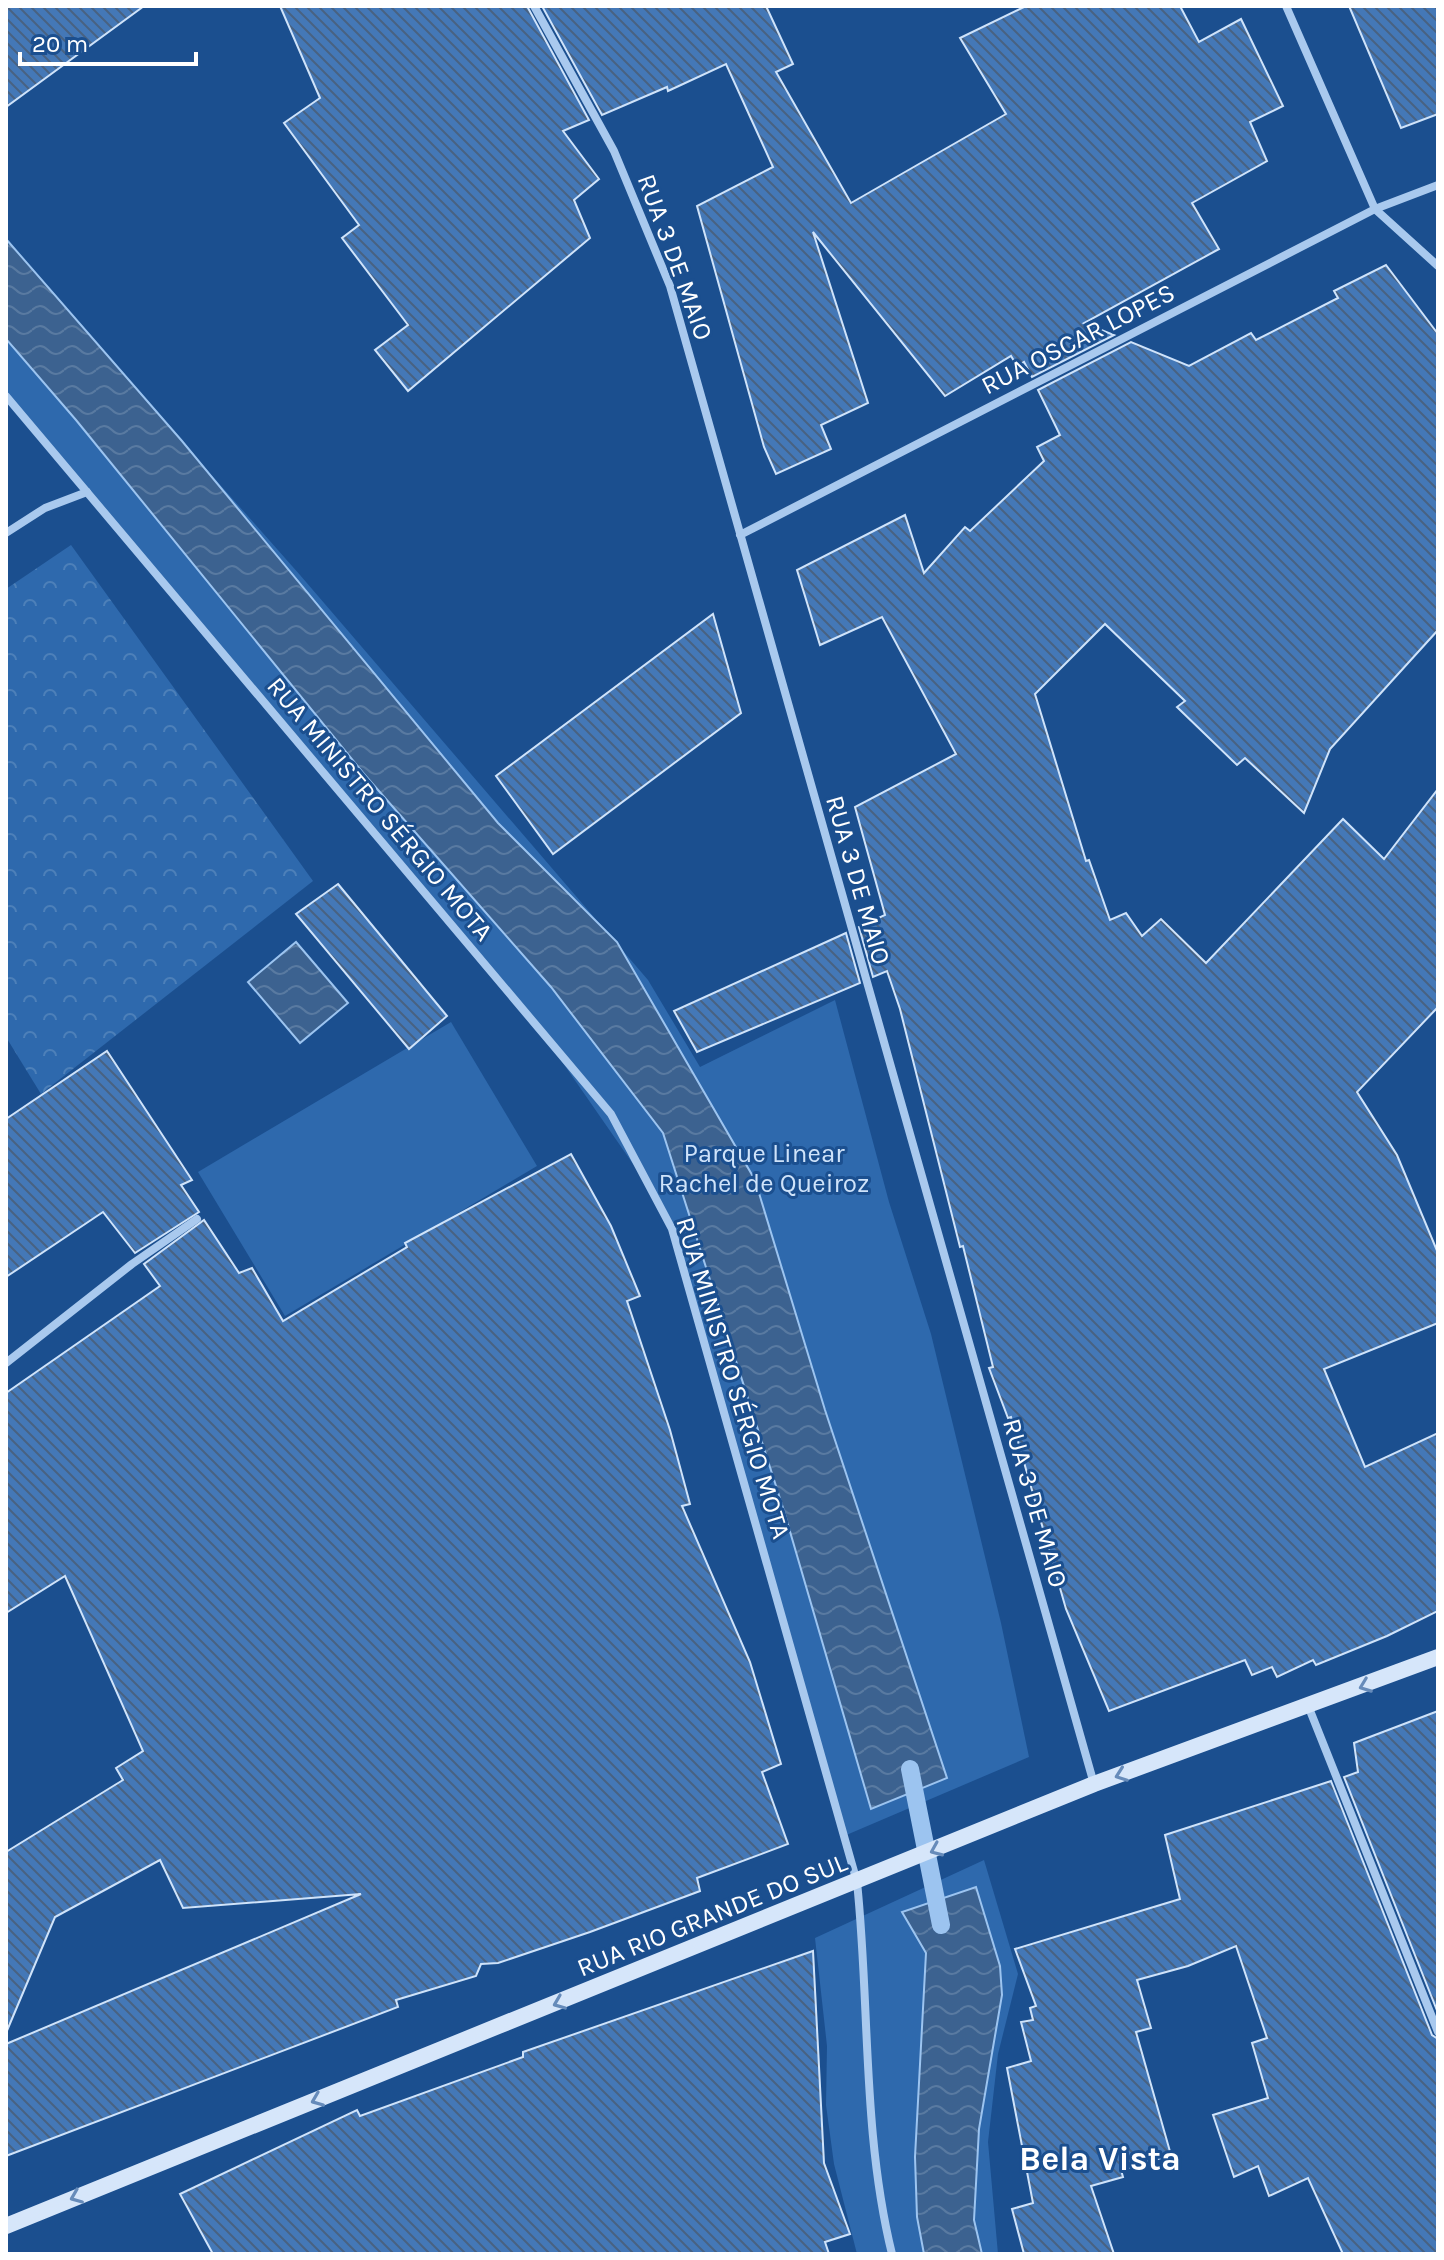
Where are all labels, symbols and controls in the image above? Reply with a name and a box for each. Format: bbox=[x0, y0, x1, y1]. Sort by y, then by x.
scale bar bbox=[20, 16, 196, 66]
text: 20 m bbox=[32, 30, 88, 58]
street label: RUA 3 DE MAIO bbox=[631, 170, 719, 344]
street label: RUA OSCAR LOPES bbox=[976, 277, 1180, 401]
street label: RUA MINISTRO SÉRGIO MOTA bbox=[260, 670, 500, 947]
street label: RUA 3 DE MAIO bbox=[819, 792, 897, 968]
park label: Parque Linear Rachel de Queiroz bbox=[659, 1138, 869, 1199]
street label: RUA MINISTRO SÉRGIO MOTA bbox=[669, 1213, 798, 1543]
street label: RUA 3 DE MAIO bbox=[996, 1415, 1074, 1591]
one-way arrow bbox=[1359, 1676, 1373, 1693]
one-way arrow bbox=[1115, 1765, 1129, 1781]
one-way arrow bbox=[930, 1840, 944, 1857]
street label: RUA RIO GRANDE DO SUL bbox=[572, 1847, 852, 1983]
one-way arrow bbox=[553, 1993, 567, 2010]
one-way arrow bbox=[311, 2090, 325, 2107]
district label: Bela Vista bbox=[1019, 2139, 1181, 2179]
one-way arrow bbox=[70, 2188, 84, 2204]

